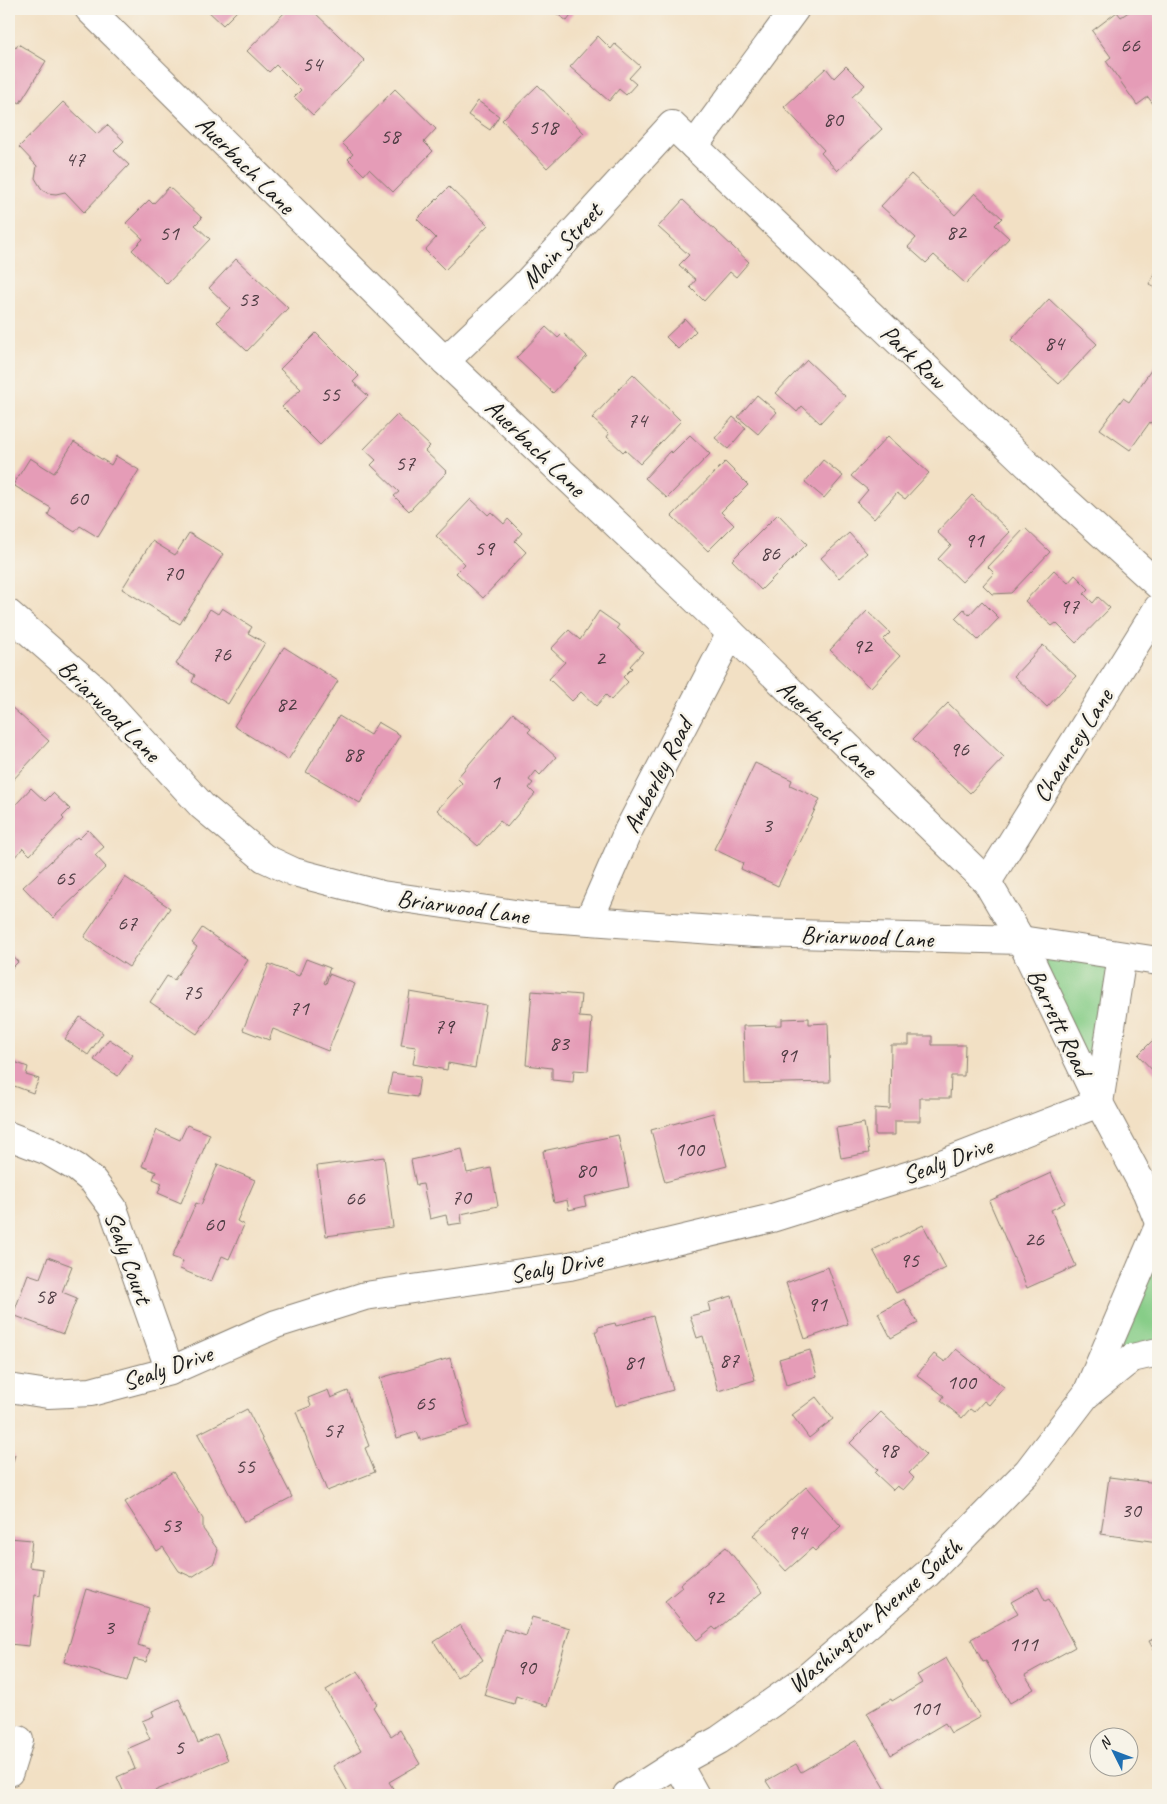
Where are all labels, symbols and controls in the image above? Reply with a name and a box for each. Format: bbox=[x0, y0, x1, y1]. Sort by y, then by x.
house number: 66 bbox=[1120, 31, 1141, 59]
house number: 54 bbox=[302, 50, 324, 78]
house number: 80 bbox=[823, 105, 845, 133]
street label: Auerbach Lane bbox=[189, 108, 303, 223]
house number: 518 bbox=[528, 113, 560, 141]
house number: 58 bbox=[380, 122, 402, 150]
house number: 47 bbox=[65, 145, 86, 173]
street label: Main Street bbox=[514, 194, 611, 295]
house number: 82 bbox=[946, 218, 968, 246]
house number: 51 bbox=[159, 219, 180, 247]
house number: 53 bbox=[238, 285, 260, 313]
street label: Park Row bbox=[873, 317, 955, 397]
house number: 84 bbox=[1044, 329, 1066, 357]
house number: 55 bbox=[320, 380, 341, 408]
street label: Auerbach Lane bbox=[478, 392, 594, 505]
house number: 74 bbox=[627, 406, 649, 434]
house number: 57 bbox=[395, 449, 416, 477]
house number: 60 bbox=[68, 484, 90, 512]
house number: 91 bbox=[964, 526, 985, 554]
house number: 59 bbox=[474, 534, 496, 562]
house number: 86 bbox=[760, 539, 781, 567]
house number: 70 bbox=[163, 559, 185, 587]
house number: 97 bbox=[1059, 592, 1080, 620]
house number: 92 bbox=[852, 632, 874, 660]
house number: 76 bbox=[211, 640, 232, 668]
house number: 2 bbox=[595, 644, 607, 672]
street label: Briarwood Lane bbox=[51, 653, 169, 770]
street label: Auerbach Lane bbox=[770, 673, 886, 786]
street label: Chauncey Lane bbox=[1025, 681, 1121, 808]
house number: 82 bbox=[276, 690, 298, 718]
street label: Amberley Road bbox=[615, 710, 702, 838]
house number: 96 bbox=[949, 735, 970, 763]
house number: 88 bbox=[343, 740, 365, 768]
house number: 1 bbox=[490, 768, 501, 796]
house number: 3 bbox=[762, 811, 774, 839]
house number: 65 bbox=[55, 864, 76, 892]
street label: Briarwood Lane bbox=[395, 882, 532, 932]
house number: 67 bbox=[117, 909, 138, 937]
street label: Briarwood Lane bbox=[800, 919, 936, 955]
street label: Barrett Road bbox=[1019, 964, 1101, 1085]
house number: 75 bbox=[182, 978, 203, 1006]
house number: 71 bbox=[289, 994, 310, 1022]
house number: 79 bbox=[434, 1012, 456, 1040]
house number: 83 bbox=[549, 1029, 571, 1057]
house number: 91 bbox=[777, 1041, 798, 1069]
street label: Sealy Drive bbox=[898, 1129, 998, 1192]
house number: 100 bbox=[674, 1135, 706, 1163]
house number: 80 bbox=[576, 1156, 598, 1184]
house number: 70 bbox=[451, 1183, 473, 1211]
house number: 66 bbox=[345, 1184, 366, 1212]
street label: Sealy Court bbox=[97, 1207, 160, 1310]
house number: 60 bbox=[204, 1210, 226, 1238]
house number: 26 bbox=[1024, 1225, 1045, 1253]
street label: Sealy Drive bbox=[508, 1243, 607, 1291]
house number: 95 bbox=[899, 1246, 920, 1274]
house number: 58 bbox=[35, 1282, 57, 1310]
house number: 91 bbox=[807, 1290, 828, 1318]
street label: Sealy Drive bbox=[118, 1337, 218, 1398]
house number: 87 bbox=[719, 1346, 740, 1374]
house number: 81 bbox=[624, 1348, 645, 1376]
house number: 100 bbox=[946, 1368, 978, 1396]
house number: 65 bbox=[415, 1389, 436, 1417]
house number: 57 bbox=[323, 1416, 344, 1444]
house number: 98 bbox=[878, 1436, 900, 1464]
house number: 55 bbox=[235, 1452, 256, 1480]
house number: 30 bbox=[1121, 1496, 1143, 1524]
house number: 53 bbox=[161, 1511, 183, 1539]
house number: 94 bbox=[787, 1518, 809, 1546]
street label: Washington Avenue South bbox=[781, 1530, 970, 1700]
house number: 92 bbox=[704, 1583, 726, 1611]
house number: 3 bbox=[104, 1613, 116, 1641]
house number: 111 bbox=[1008, 1630, 1039, 1658]
house number: 90 bbox=[516, 1653, 538, 1681]
house number: 101 bbox=[910, 1694, 941, 1722]
north arrow bbox=[1090, 1726, 1140, 1776]
house number: 5 bbox=[174, 1733, 185, 1761]
text: N bbox=[1095, 1733, 1115, 1753]

